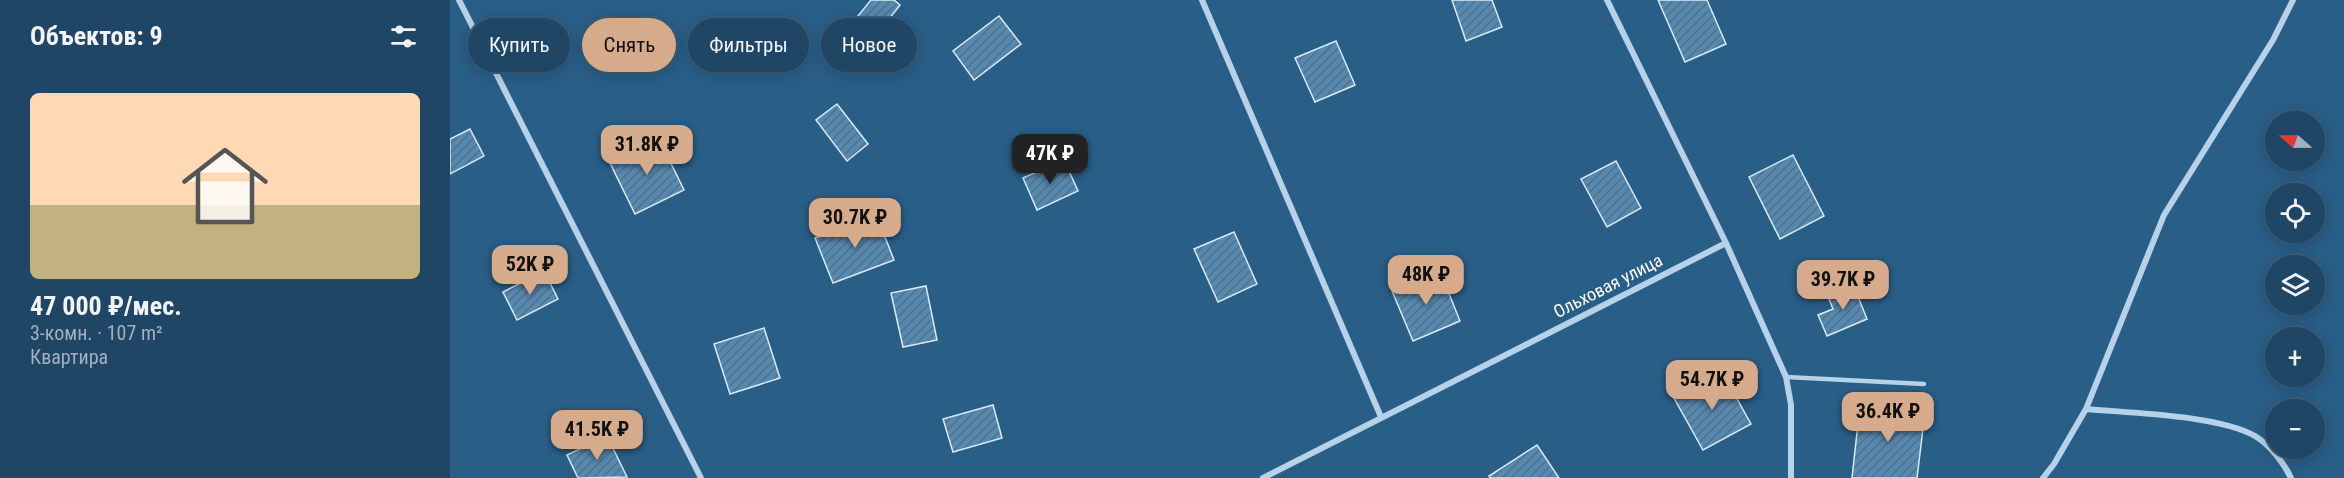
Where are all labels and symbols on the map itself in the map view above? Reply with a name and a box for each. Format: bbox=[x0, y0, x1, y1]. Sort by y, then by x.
north arrow bbox=[2265, 111, 2325, 171]
pin: 31.8K ₽ bbox=[592, 125, 702, 176]
pin: 47K ₽ bbox=[1008, 134, 1092, 185]
pin: 30.7K ₽ bbox=[800, 198, 910, 249]
pin: 52K ₽ bbox=[488, 245, 572, 296]
street label: Ольховая улица bbox=[1550, 249, 1666, 322]
pin: 48K ₽ bbox=[1384, 255, 1468, 306]
pin: 39.7K ₽ bbox=[1788, 260, 1898, 311]
pin: 54.7K ₽ bbox=[1657, 360, 1767, 411]
pin: 36.4K ₽ bbox=[1833, 392, 1943, 443]
pin: 41.5K ₽ bbox=[542, 410, 652, 461]

